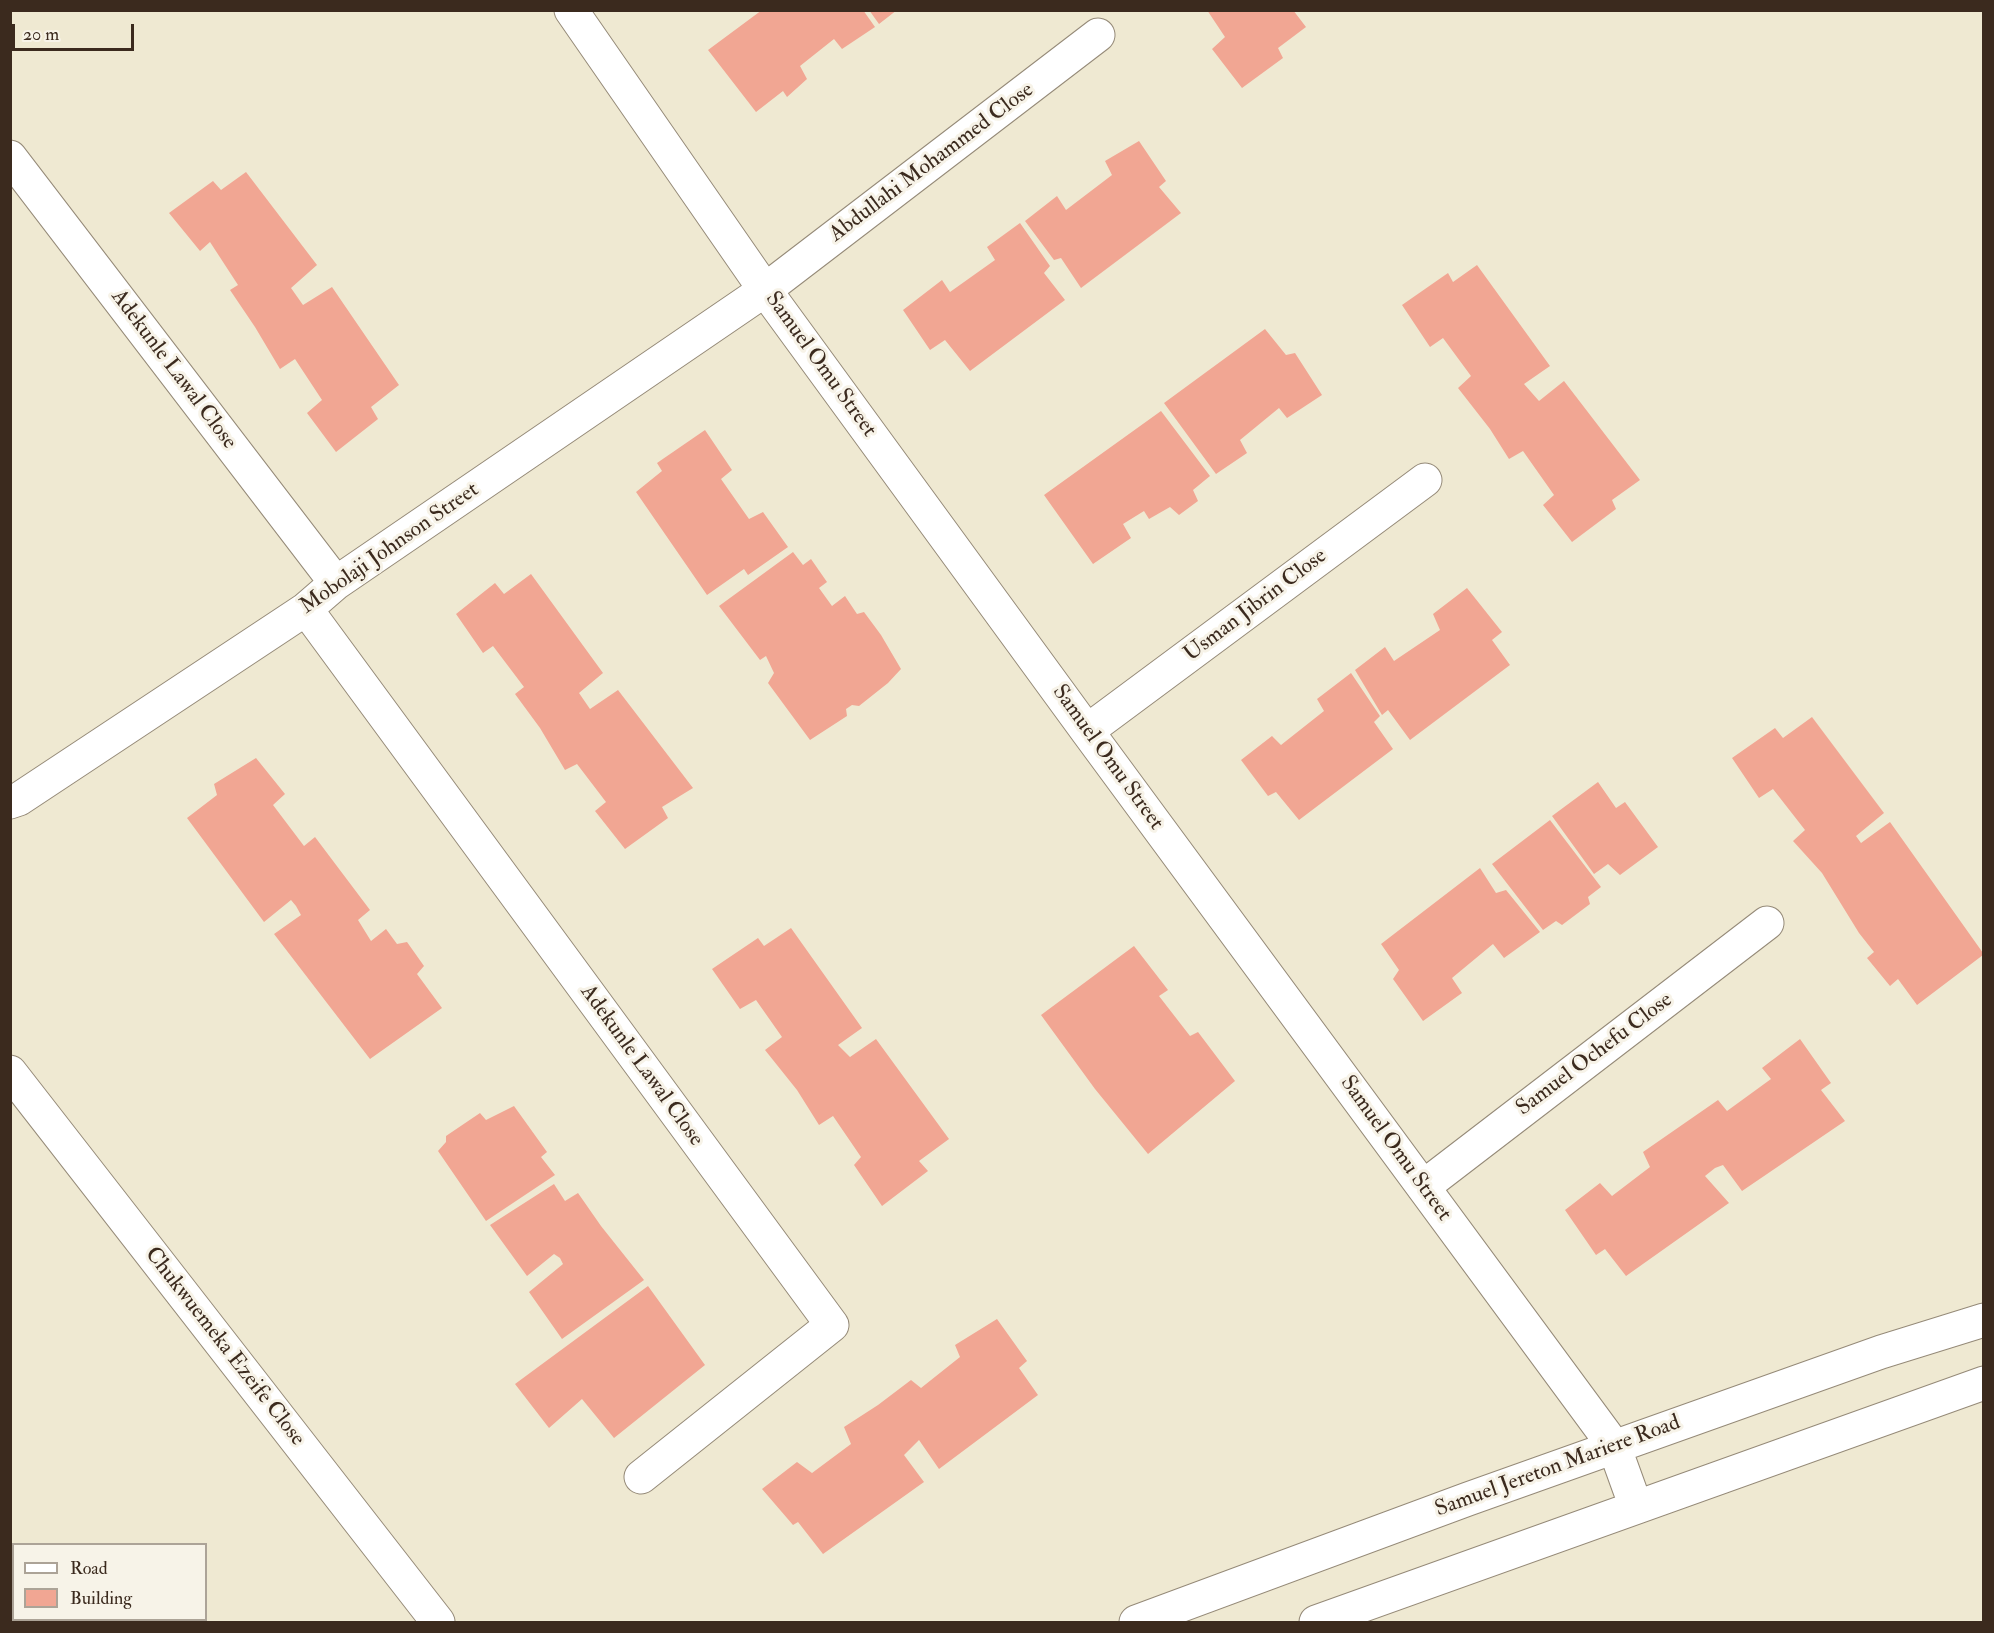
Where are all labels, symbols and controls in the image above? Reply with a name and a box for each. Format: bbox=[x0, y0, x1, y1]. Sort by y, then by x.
scale bar bbox=[15, 12, 136, 50]
text: 20 m bbox=[23, 23, 59, 46]
street label: Abdullahi Mohammed Close bbox=[825, 78, 1039, 248]
street label: Adekunle Lawal Close bbox=[104, 285, 242, 455]
street label: Samuel Omu Street bbox=[759, 287, 881, 443]
street label: Mobolaji Johnson Street bbox=[296, 477, 484, 621]
street label: Usman Jibrin Close bbox=[1179, 544, 1333, 668]
street label: Samuel Omu Street bbox=[1046, 680, 1168, 836]
street label: Adekunle Lawal Close bbox=[574, 980, 708, 1152]
street label: Samuel Ochefu Close bbox=[1512, 988, 1678, 1122]
street label: Samuel Omu Street bbox=[1334, 1071, 1456, 1227]
street label: Chukwuemeka Ezeife Close bbox=[138, 1242, 310, 1452]
street label: Samuel Jereton Mariere Road bbox=[1432, 1410, 1684, 1524]
legend bbox=[12, 1543, 207, 1621]
text: Road bbox=[70, 1557, 108, 1580]
text: Building bbox=[70, 1587, 132, 1610]

